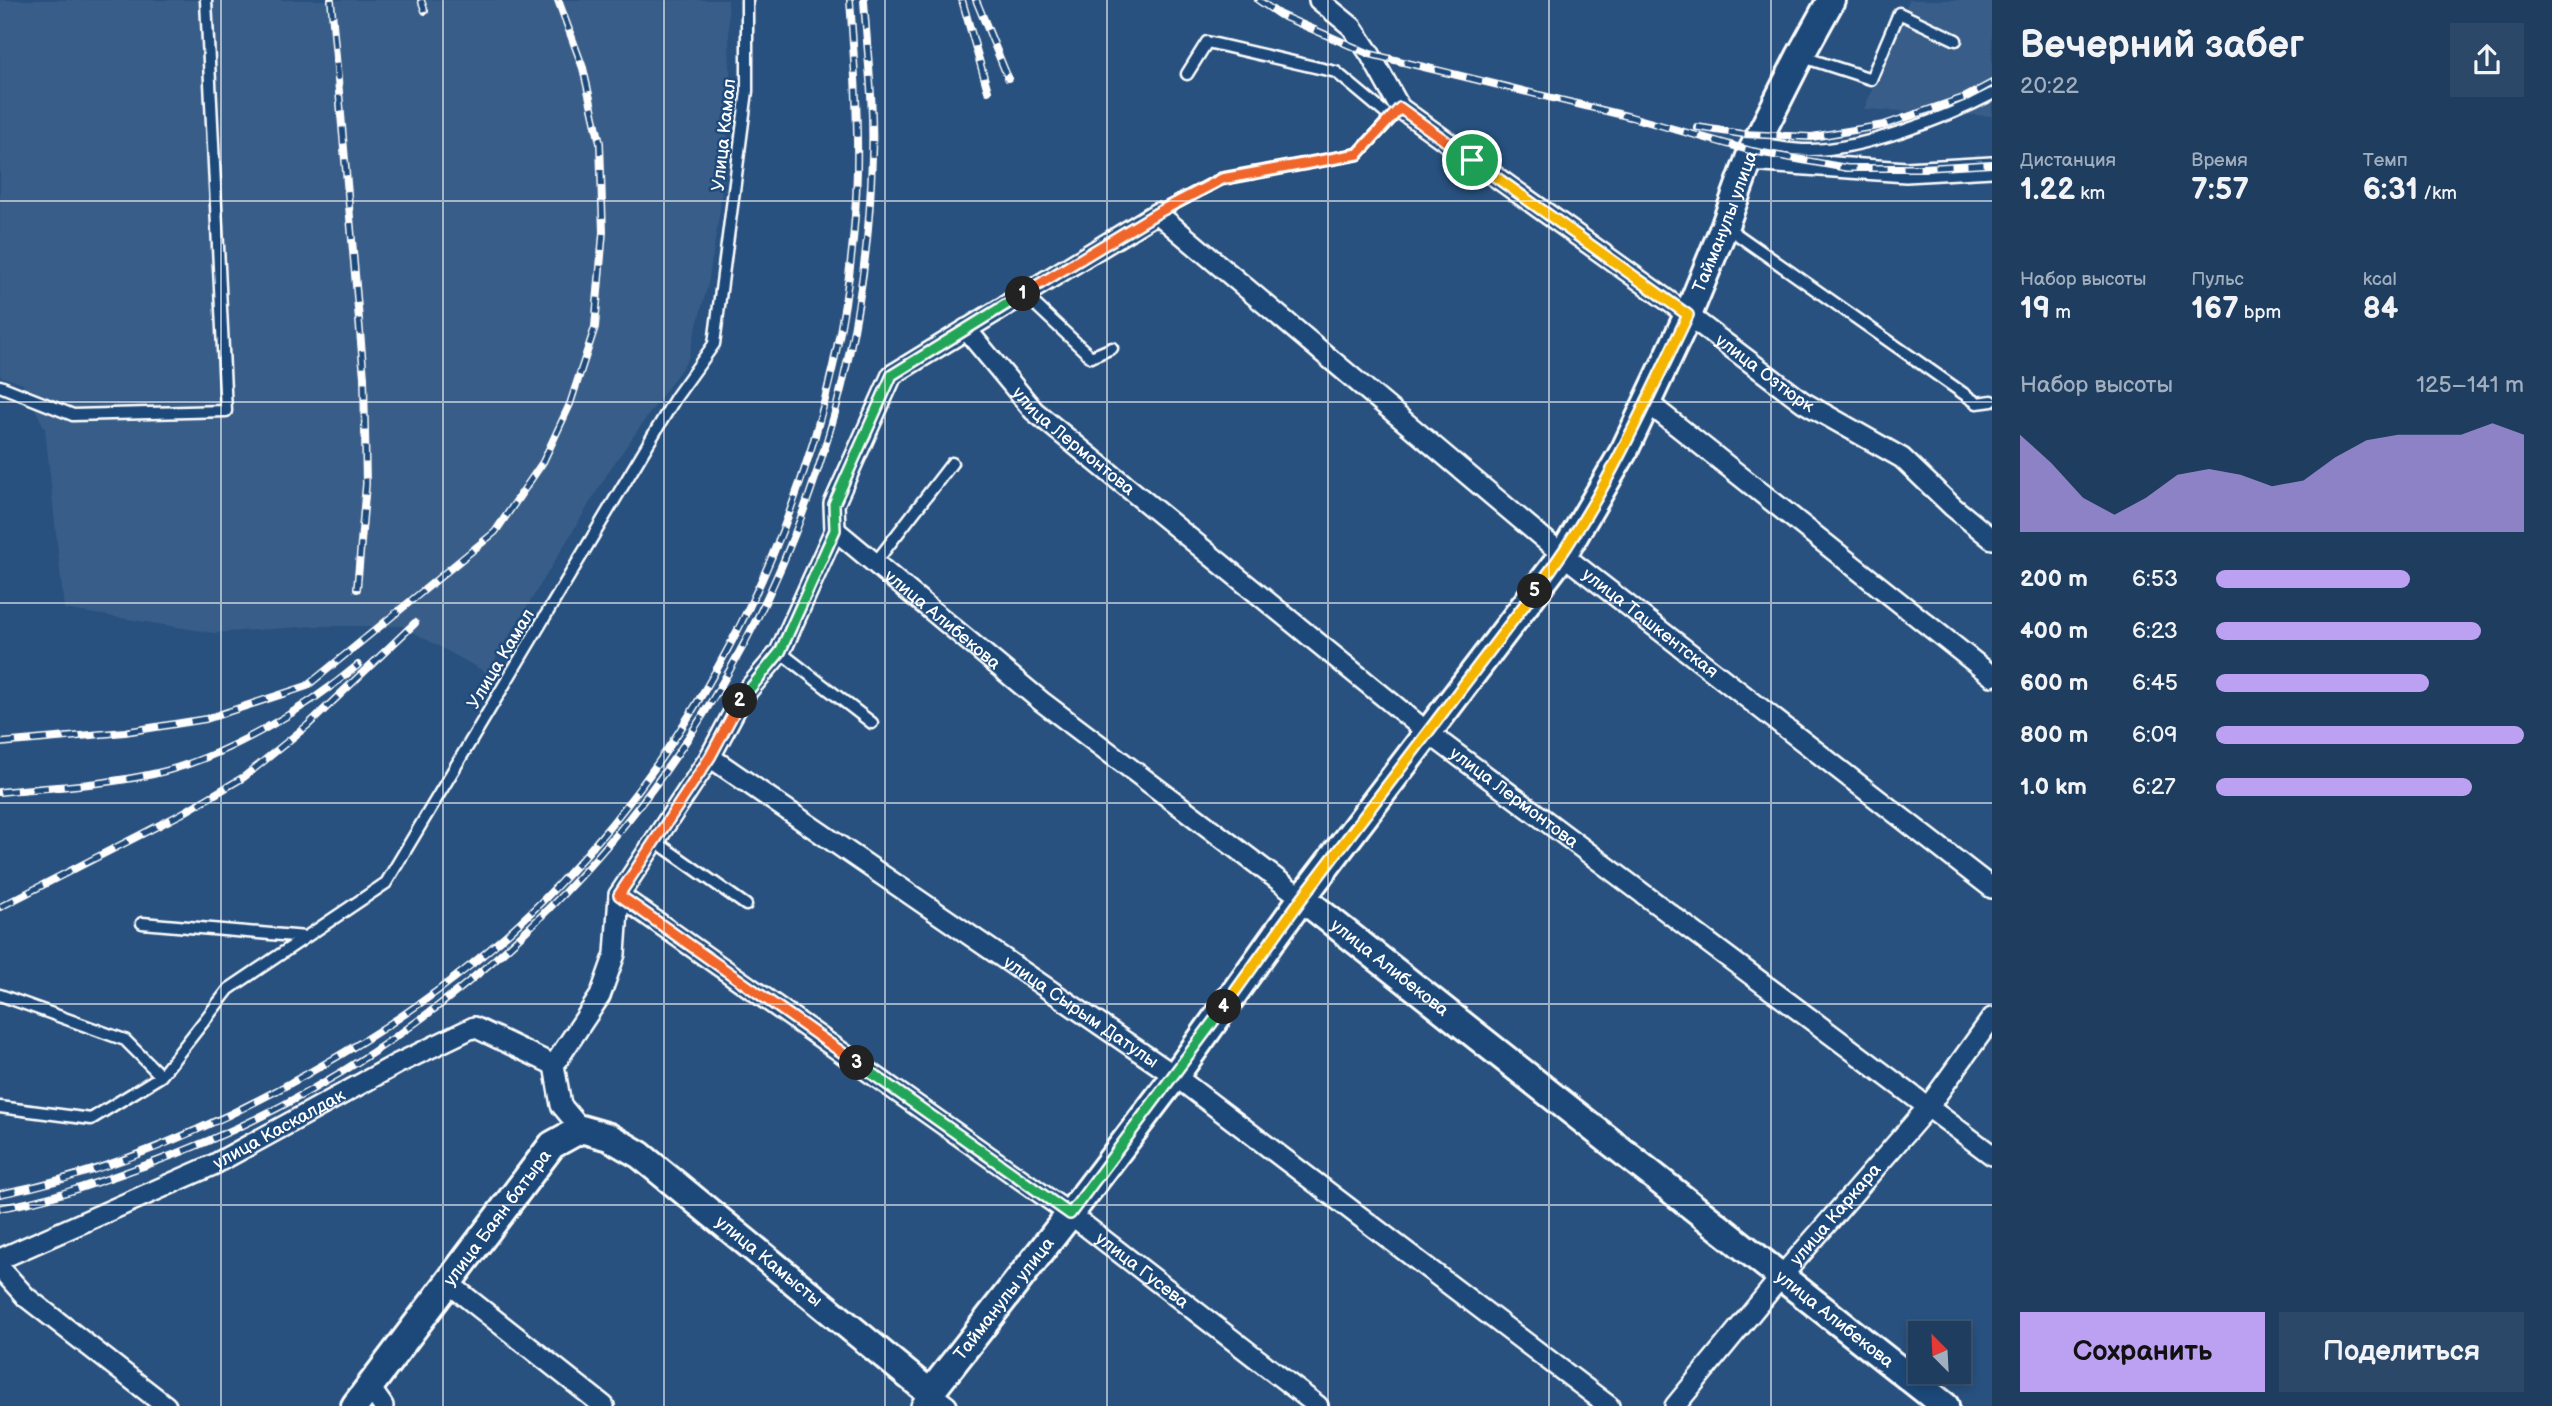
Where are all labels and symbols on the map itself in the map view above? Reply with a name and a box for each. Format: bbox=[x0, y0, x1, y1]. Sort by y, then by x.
street label: Улица Камал bbox=[708, 78, 740, 192]
pin bbox=[1442, 130, 1502, 190]
street label: Тайманулы улица bbox=[1688, 147, 1762, 296]
pin: 1 bbox=[1006, 276, 1040, 312]
street label: улица Озтюрк bbox=[1712, 329, 1818, 417]
street label: улица Лермонтова bbox=[1008, 383, 1139, 500]
street label: улица Ташкентская bbox=[1578, 564, 1722, 682]
street label: улица Алибекова bbox=[880, 565, 1005, 674]
pin: 5 bbox=[1518, 574, 1552, 608]
street label: Улица Камал bbox=[463, 605, 539, 713]
pin: 2 bbox=[722, 684, 758, 718]
street label: улица Лермонтова bbox=[1446, 742, 1583, 853]
street label: улица Алибекова bbox=[1327, 914, 1453, 1021]
street label: улица Сырым Датулы bbox=[1000, 951, 1162, 1072]
pin: 4 bbox=[1206, 990, 1242, 1024]
pin: 3 bbox=[840, 1046, 874, 1080]
street label: улица Каскалдак bbox=[209, 1084, 349, 1173]
street label: улица Баян батыра bbox=[439, 1145, 556, 1290]
street label: улица Каркара bbox=[1785, 1159, 1885, 1269]
street label: улица Камысты bbox=[711, 1211, 827, 1311]
street label: улица Гусева bbox=[1092, 1228, 1193, 1313]
street label: Тайманулы улица bbox=[949, 1233, 1059, 1364]
street label: улица Алибекова bbox=[1772, 1266, 1898, 1372]
north arrow bbox=[1908, 1321, 1970, 1384]

